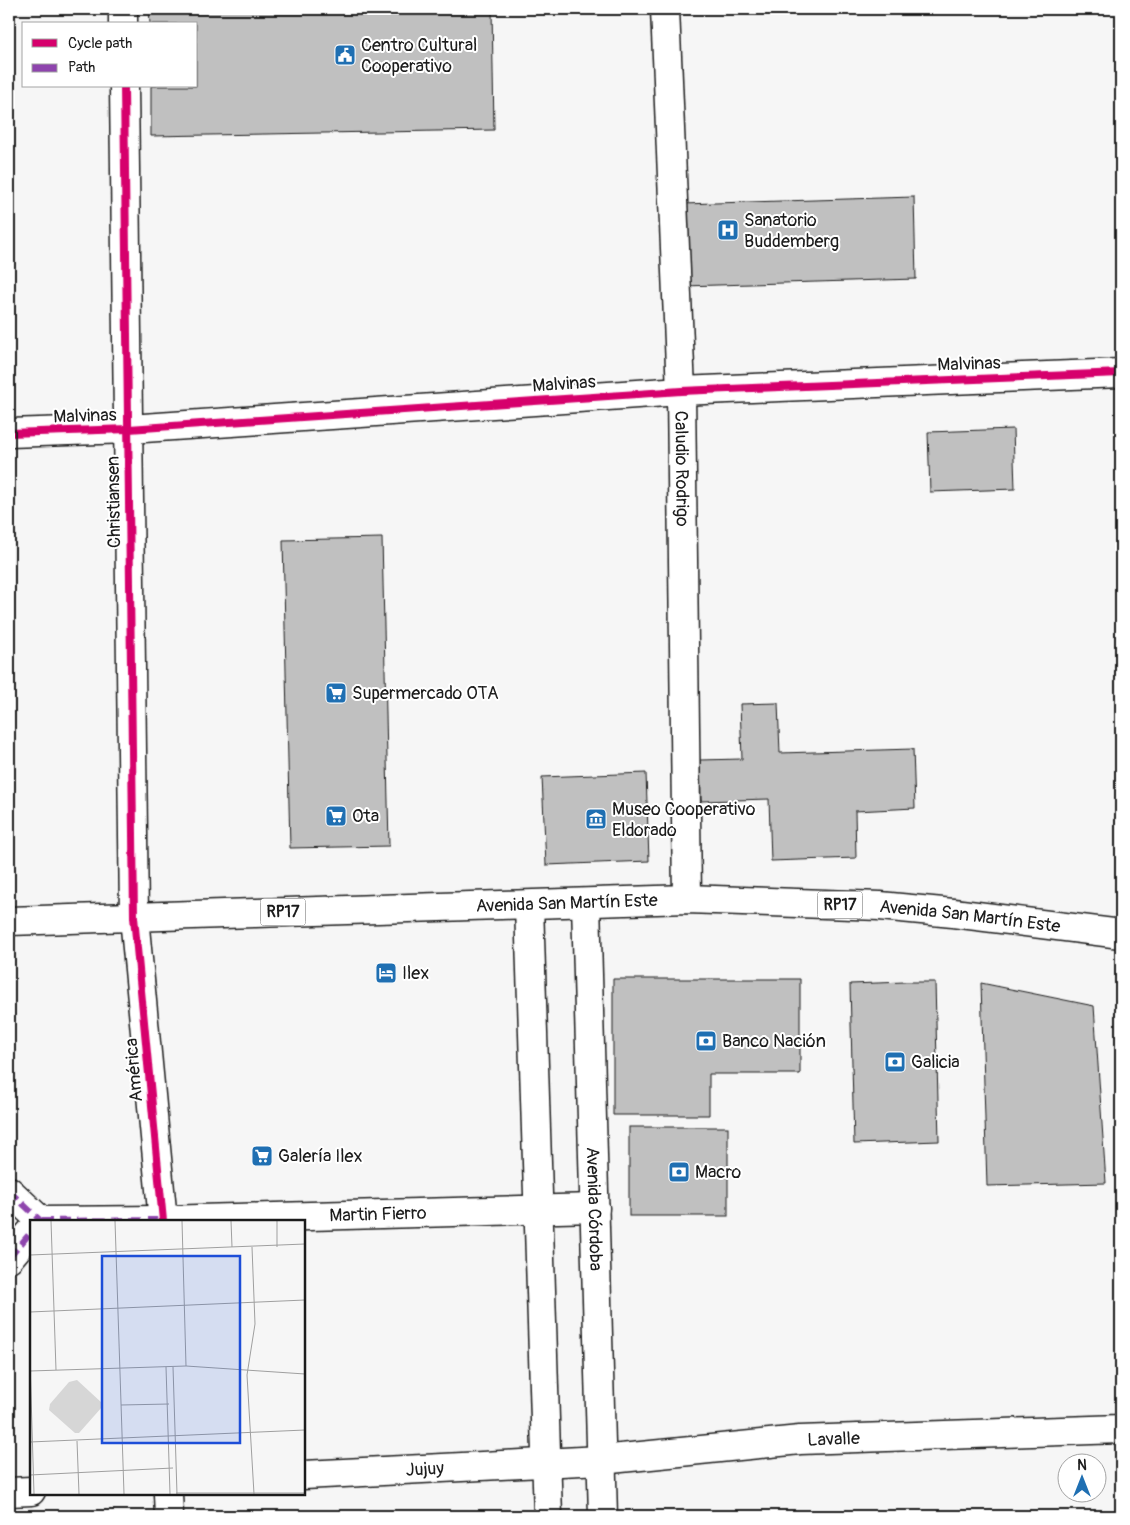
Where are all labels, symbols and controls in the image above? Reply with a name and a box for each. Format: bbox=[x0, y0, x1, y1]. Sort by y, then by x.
legend bbox=[22, 22, 198, 88]
text: Cycle path bbox=[68, 34, 132, 53]
place label: Centro Cultural Cooperativo bbox=[361, 34, 477, 78]
public building icon: Centro Cultural Cooperativo bbox=[333, 43, 357, 67]
text: Path bbox=[68, 58, 95, 77]
place label: Sanatorio Buddemberg bbox=[744, 209, 839, 253]
hospital icon: Sanatorio Buddemberg bbox=[716, 218, 740, 242]
street label: Malvinas bbox=[937, 351, 1001, 377]
street label: Malvinas bbox=[532, 370, 596, 398]
street label: Malvinas bbox=[53, 403, 117, 429]
street label: Caludio Rodrigo bbox=[670, 411, 694, 527]
street label: Christiansen bbox=[102, 456, 126, 548]
supermarket icon: Supermercado OTA bbox=[324, 681, 348, 705]
place label: Supermercado OTA bbox=[352, 682, 499, 705]
place label: Museo Cooperativo Eldorado bbox=[612, 798, 756, 842]
supermarket icon: Ota bbox=[324, 804, 348, 828]
place label: Ota bbox=[352, 805, 379, 828]
museum icon: Museo Cooperativo Eldorado bbox=[584, 807, 608, 831]
street label: Avenida San Martín Este bbox=[475, 888, 658, 917]
road number: RP17 bbox=[818, 892, 862, 918]
street label: Avenida San Martín Este bbox=[878, 895, 1062, 938]
road number: RP17 bbox=[260, 899, 306, 926]
hotel icon: Ilex bbox=[374, 961, 398, 985]
place label: Ilex bbox=[402, 962, 429, 985]
bank icon: Banco Nación bbox=[694, 1029, 718, 1053]
place label: Banco Nación bbox=[722, 1030, 826, 1053]
street label: América bbox=[120, 1037, 148, 1103]
bank icon: Galicia bbox=[883, 1050, 907, 1074]
place label: Galicia bbox=[911, 1051, 960, 1074]
supermarket icon: Galería Ilex bbox=[250, 1144, 274, 1168]
place label: Galería Ilex bbox=[278, 1145, 362, 1168]
street label: Avenida Córdoba bbox=[581, 1147, 608, 1271]
bank icon: Macro bbox=[667, 1160, 691, 1184]
place label: Macro bbox=[695, 1161, 742, 1184]
street label: Martin Fierro bbox=[329, 1201, 427, 1227]
inset map bbox=[30, 1220, 305, 1495]
street label: Lavalle bbox=[807, 1426, 860, 1451]
north arrow bbox=[1058, 1452, 1108, 1502]
street label: Jujuy bbox=[405, 1456, 445, 1481]
text: N bbox=[1077, 1457, 1087, 1474]

